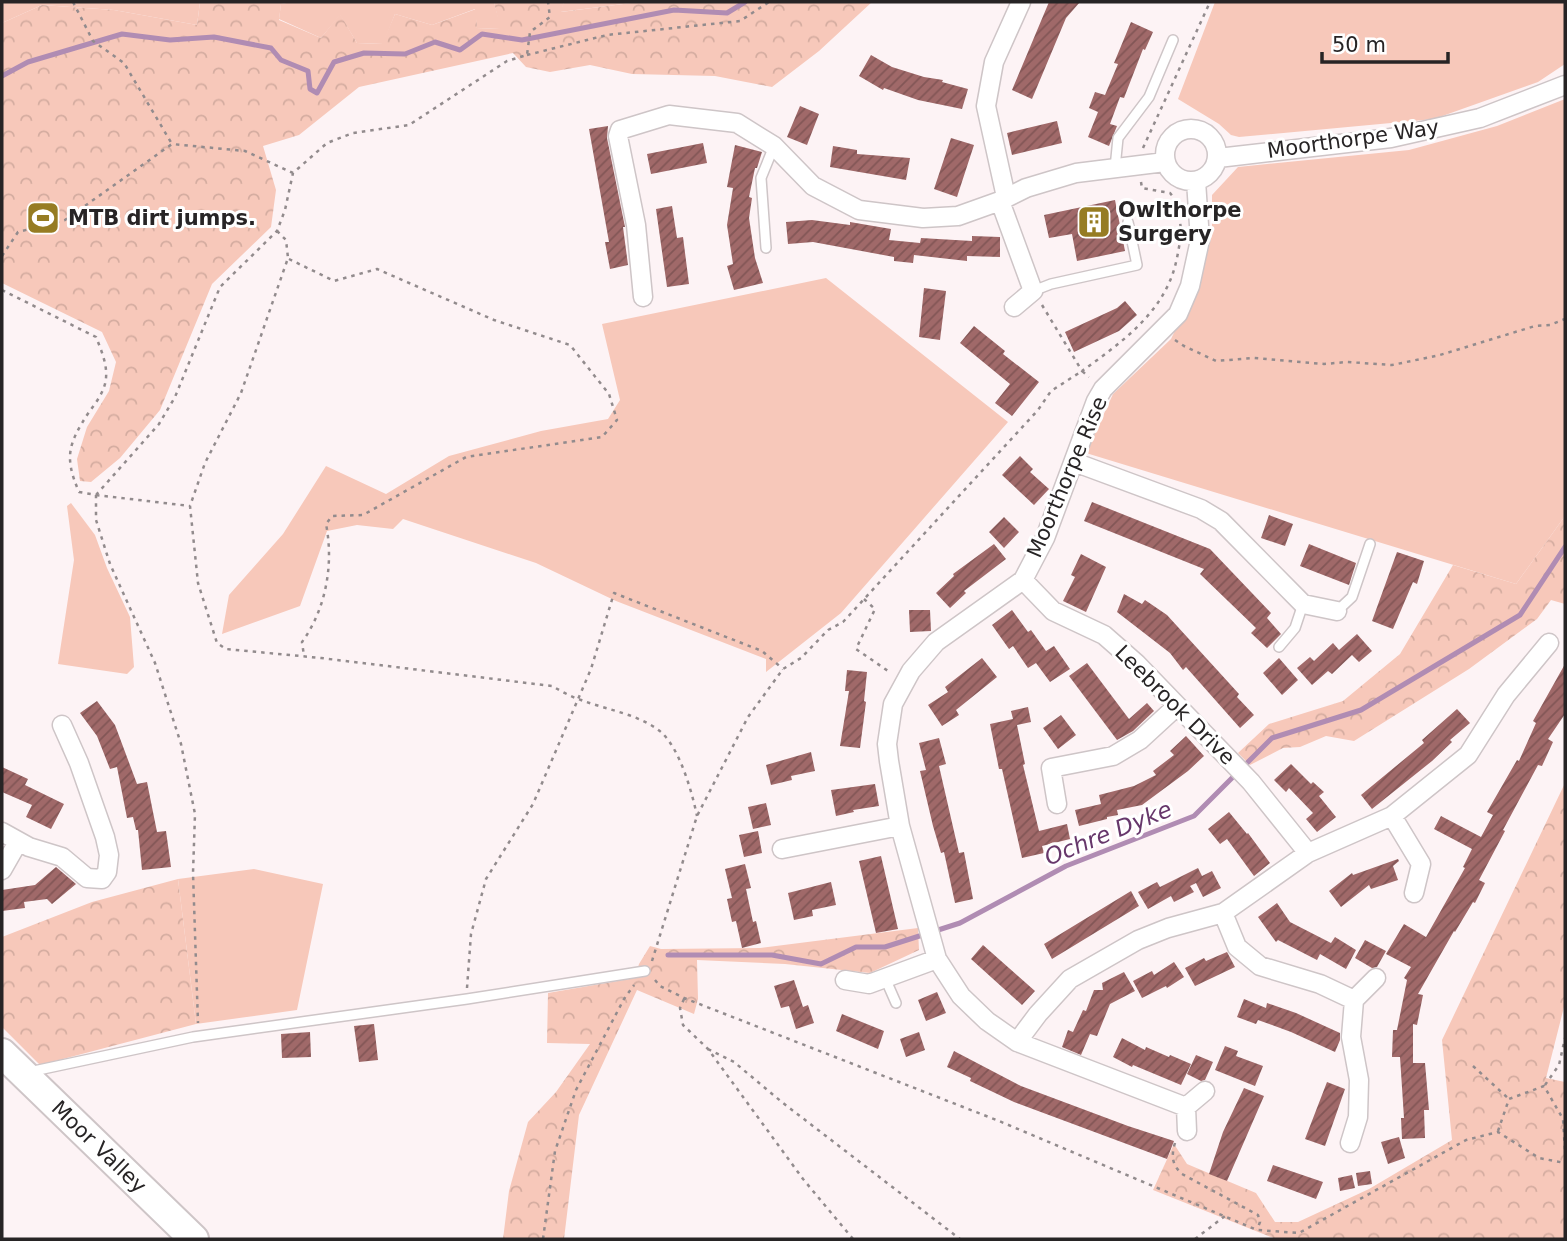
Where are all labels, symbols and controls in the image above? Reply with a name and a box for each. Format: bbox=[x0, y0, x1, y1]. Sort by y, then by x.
scale bar bbox=[1322, 21, 1448, 65]
text: 50 m bbox=[1332, 33, 1386, 57]
street label: Moorthorpe Way bbox=[1266, 115, 1440, 163]
place label: Owlthorpe Surgery bbox=[1118, 198, 1242, 246]
sports icon: MTB dirt jumps. bbox=[24, 199, 62, 237]
building icon: Owlthorpe Surgery bbox=[1075, 203, 1113, 241]
place label: MTB dirt jumps. bbox=[68, 206, 256, 230]
street label: Moorthorpe Rise bbox=[1022, 393, 1112, 561]
street label: Leebrook Drive bbox=[1110, 640, 1240, 770]
water label: Ochre Dyke bbox=[1041, 796, 1175, 870]
street label: Moor Valley bbox=[47, 1096, 151, 1198]

